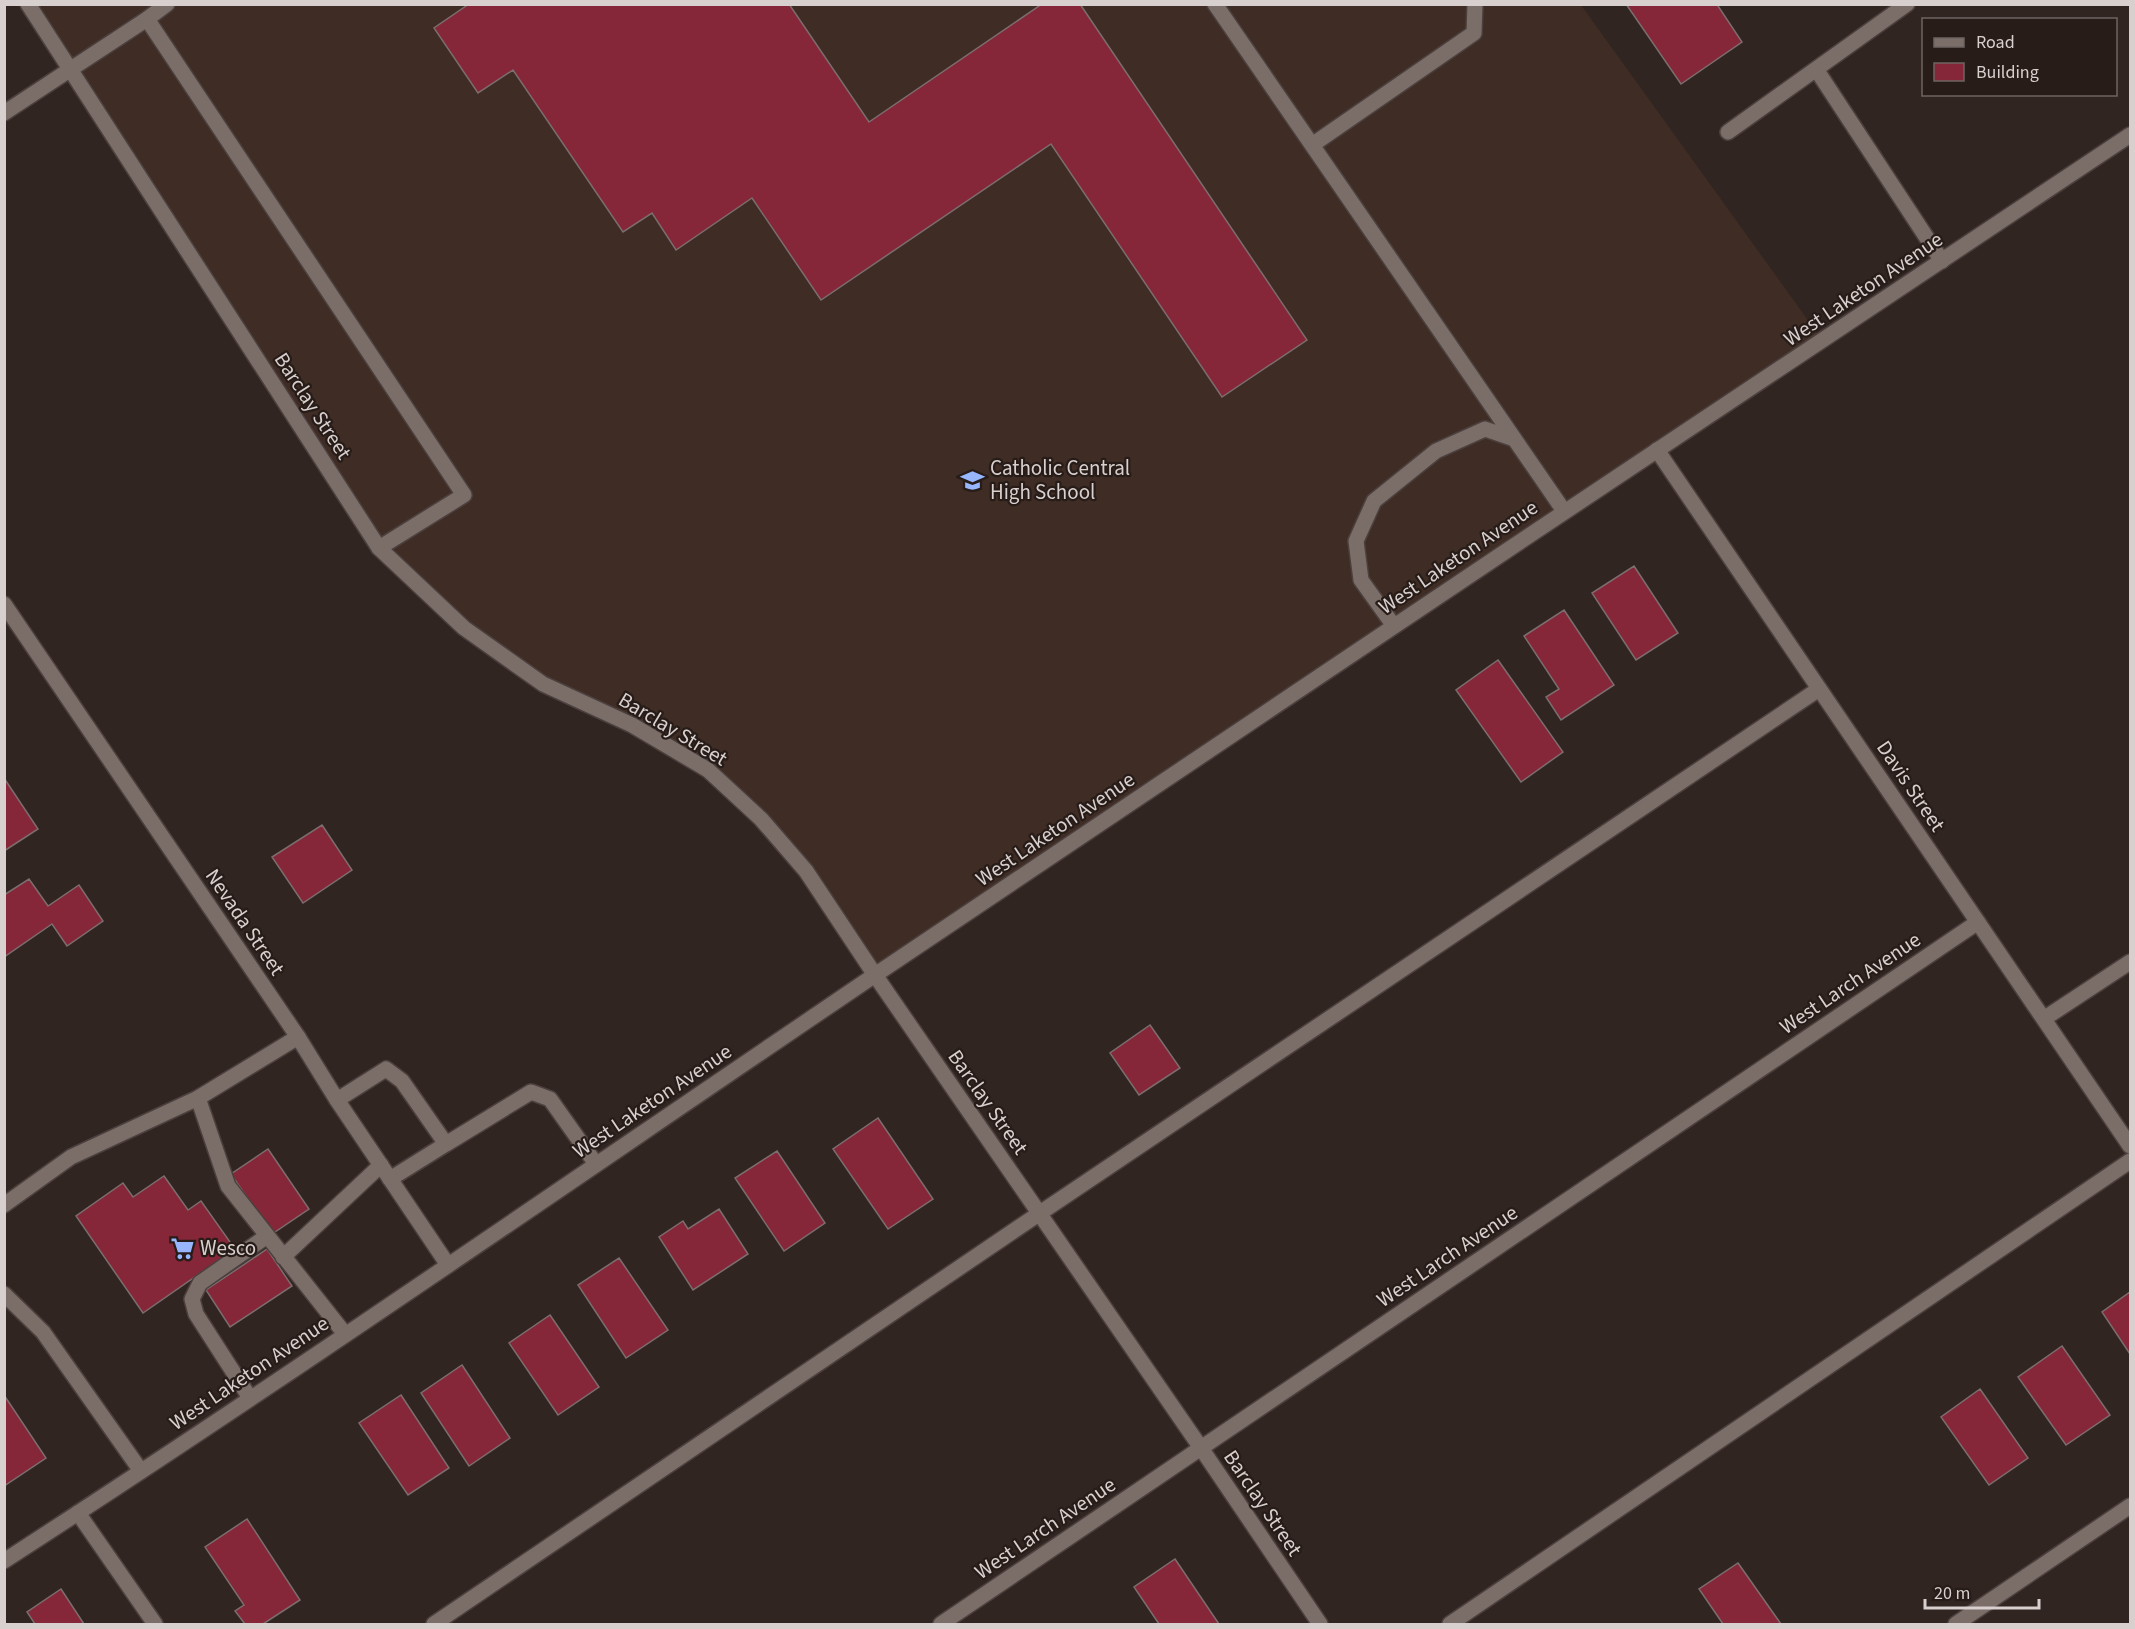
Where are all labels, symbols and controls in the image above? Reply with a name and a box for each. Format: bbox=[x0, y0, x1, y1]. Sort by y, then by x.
legend bbox=[1922, 18, 2117, 96]
text: Road bbox=[1976, 30, 2015, 55]
text: Building bbox=[1976, 60, 2039, 85]
street label: West Laketon Avenue bbox=[1777, 224, 1949, 354]
street label: Barclay Street bbox=[267, 347, 359, 465]
place label: Catholic Central High School bbox=[990, 453, 1130, 507]
school or university icon: Catholic Central High School bbox=[959, 467, 985, 493]
street label: West Laketon Avenue bbox=[1372, 492, 1544, 622]
street label: Barclay Street bbox=[613, 685, 733, 773]
street label: Davis Street bbox=[1869, 734, 1953, 838]
street label: West Laketon Avenue bbox=[969, 764, 1141, 894]
street label: Nevada Street bbox=[198, 863, 292, 981]
street label: West Larch Avenue bbox=[1773, 925, 1927, 1041]
street label: West Laketon Avenue bbox=[566, 1036, 738, 1166]
street label: Barclay Street bbox=[941, 1043, 1035, 1161]
street label: West Larch Avenue bbox=[1370, 1198, 1524, 1314]
place label: Wesco bbox=[200, 1233, 256, 1263]
supermarket icon: Wesco bbox=[169, 1235, 195, 1261]
street label: West Laketon Avenue bbox=[163, 1308, 335, 1438]
street label: Barclay Street bbox=[1216, 1444, 1310, 1562]
street label: West Larch Avenue bbox=[968, 1470, 1122, 1586]
scale bar bbox=[1925, 1572, 2039, 1610]
text: 20 m bbox=[1934, 1581, 1970, 1606]

